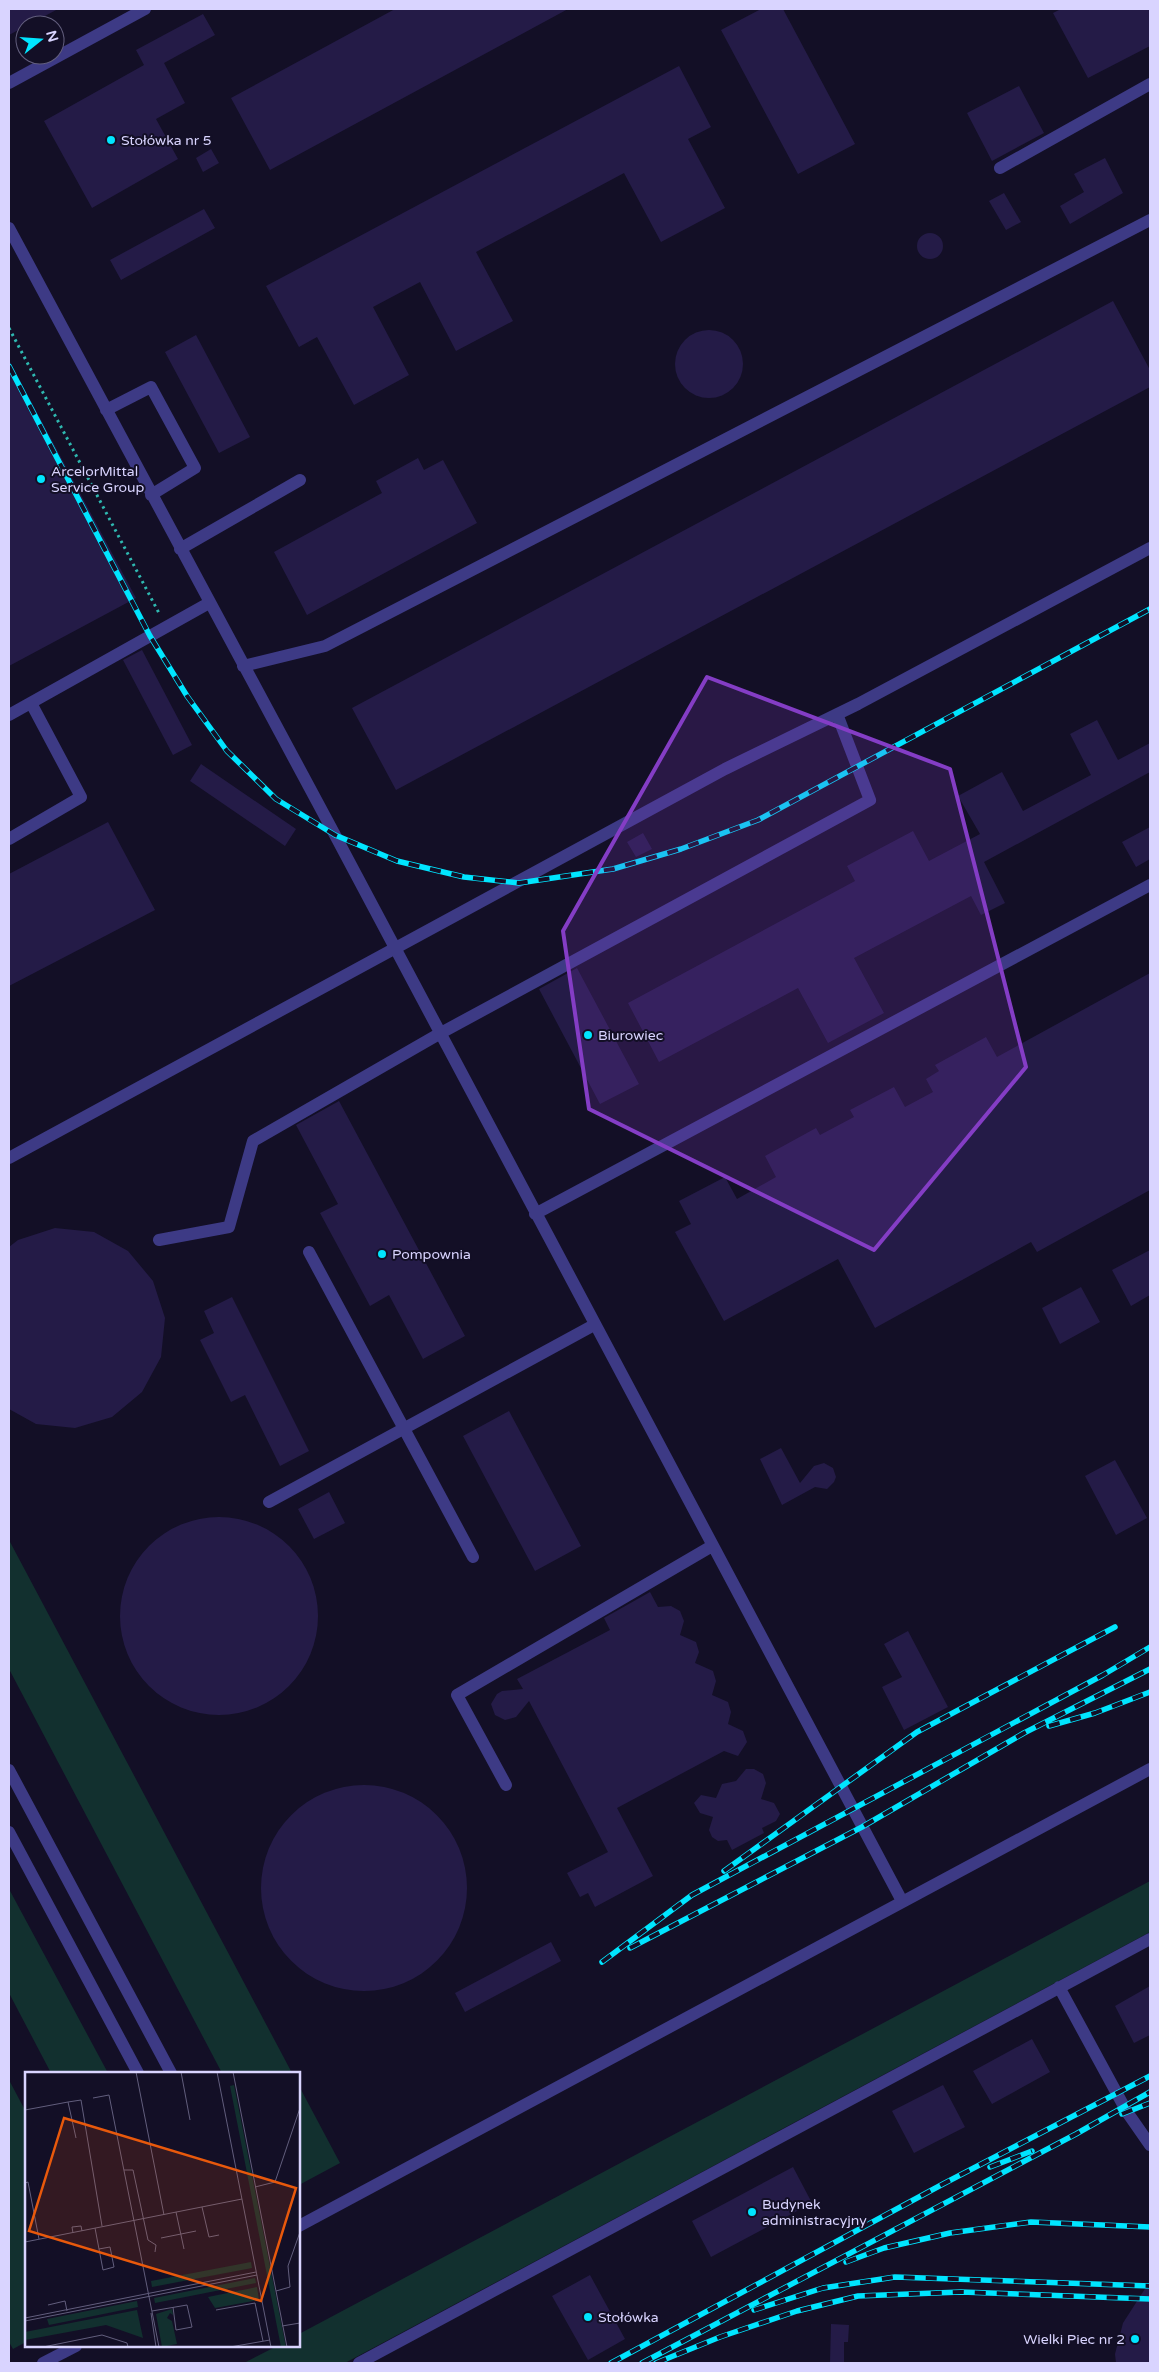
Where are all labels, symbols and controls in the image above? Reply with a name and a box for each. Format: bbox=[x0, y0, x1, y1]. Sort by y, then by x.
north arrow bbox=[15, 15, 65, 65]
text: N bbox=[42, 28, 62, 44]
place label: Stołówka nr 5 bbox=[121, 132, 212, 149]
marker: Stołówka nr 5 bbox=[105, 134, 117, 146]
place label: ArcelorMittal Service Group bbox=[51, 463, 145, 496]
marker: ArcelorMittal Service Group bbox=[35, 473, 47, 485]
place label: Biurowiec bbox=[598, 1027, 663, 1044]
marker: Biurowiec bbox=[582, 1029, 594, 1041]
place label: Pompownia bbox=[392, 1246, 471, 1263]
marker: Pompownia bbox=[376, 1248, 388, 1260]
inset map bbox=[25, 2072, 300, 2347]
place label: Budynek administracyjny bbox=[762, 2196, 867, 2229]
marker: Budynek administracyjny bbox=[746, 2206, 758, 2218]
place label: Stołówka bbox=[598, 2309, 659, 2326]
marker: Stołówka bbox=[582, 2311, 594, 2323]
place label: Wielki Piec nr 2 bbox=[1023, 2331, 1125, 2348]
marker: Wielki Piec nr 2 bbox=[1129, 2333, 1141, 2345]

